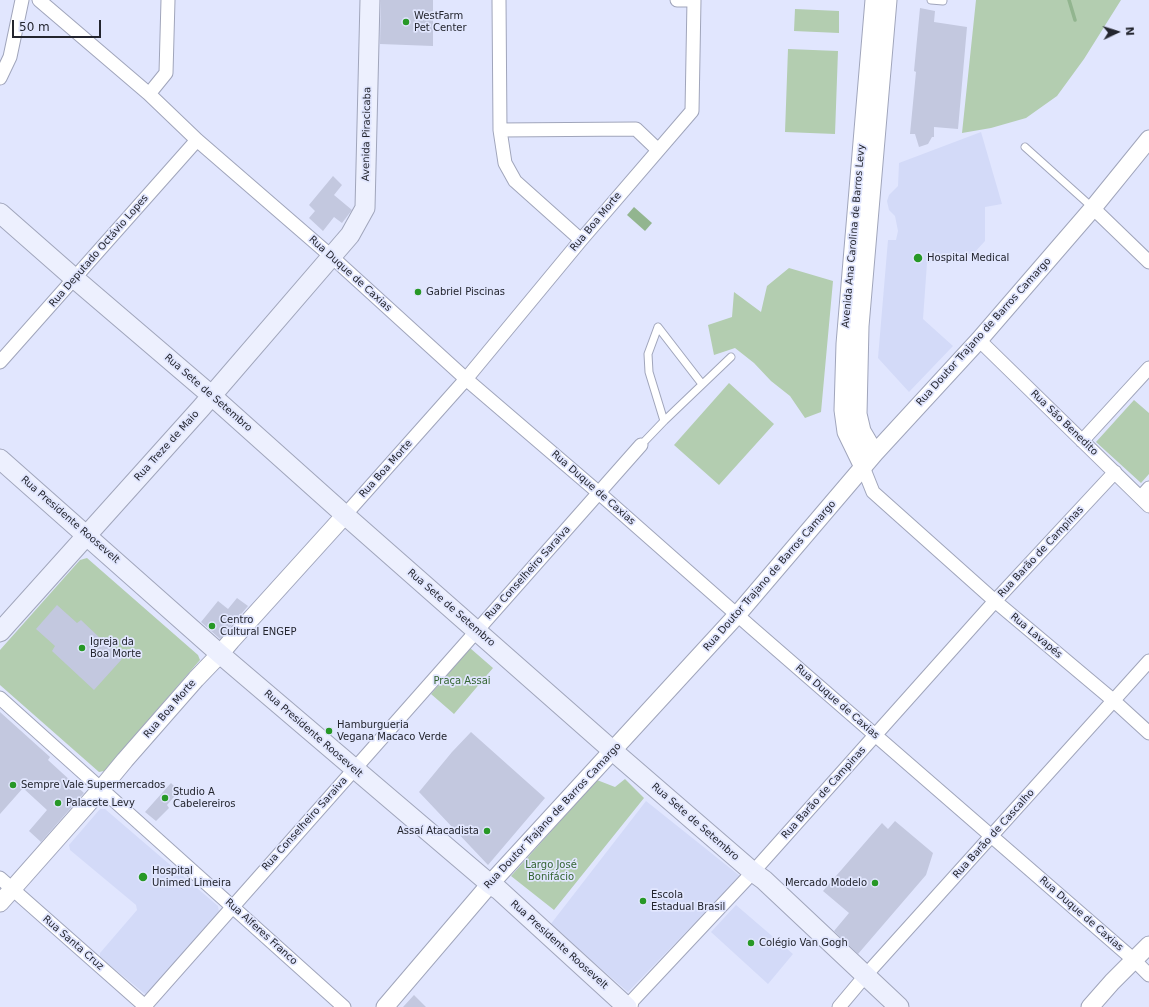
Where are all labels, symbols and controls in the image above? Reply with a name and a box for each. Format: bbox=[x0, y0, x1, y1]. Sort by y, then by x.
place label: WestFarm Pet Center bbox=[414, 10, 467, 34]
scale bar bbox=[14, 12, 103, 38]
north arrow bbox=[1097, 12, 1137, 52]
marker: WestFarm Pet Center bbox=[401, 17, 411, 27]
text: 50 m bbox=[19, 20, 50, 34]
text: N bbox=[1123, 26, 1136, 36]
street label: Avenida Piracicaba bbox=[360, 87, 374, 181]
street label: Avenida Ana Carolina de Barros Levy bbox=[840, 144, 868, 328]
street label: Rua Boa Morte bbox=[568, 190, 624, 254]
street label: Rua Deputado Octávio Lopes bbox=[47, 192, 151, 310]
street label: Rua Duque de Caxias bbox=[306, 234, 394, 314]
marker: Hospital Medical bbox=[912, 252, 924, 264]
place label: Hospital Medical bbox=[927, 252, 1009, 264]
street label: Rua Doutor Trajano de Barros Camargo bbox=[914, 255, 1054, 409]
place label: Gabriel Piscinas bbox=[426, 286, 505, 298]
marker: Gabriel Piscinas bbox=[413, 287, 423, 297]
street label: Rua Sete de Setembro bbox=[162, 352, 254, 434]
street label: Rua São Benedito bbox=[1028, 388, 1100, 458]
street label: Rua Treze de Maio bbox=[132, 408, 202, 484]
street label: Rua Boa Morte bbox=[357, 438, 415, 500]
street label: Rua Duque de Caxias bbox=[549, 448, 637, 528]
street label: Rua Presidente Roosevelt bbox=[18, 474, 122, 566]
street label: Rua Doutor Trajano de Barros Camargo bbox=[701, 498, 839, 654]
street label: Rua Barão de Campinas bbox=[996, 504, 1086, 600]
street label: Rua Conselheiro Saraiva bbox=[483, 524, 573, 622]
street label: Rua Sete de Setembro bbox=[405, 567, 497, 649]
street label: Rua Lavapés bbox=[1008, 611, 1064, 661]
place label: Centro Cultural ENGEP bbox=[220, 614, 296, 638]
marker: Centro Cultural ENGEP bbox=[207, 621, 217, 631]
place label: Igreja da Boa Morte bbox=[90, 636, 141, 660]
marker: Igreja da Boa Morte bbox=[77, 643, 87, 653]
street label: Rua Duque de Caxias bbox=[793, 662, 881, 742]
park label: Praça Assai bbox=[433, 675, 491, 687]
street label: Rua Boa Morte bbox=[141, 677, 199, 741]
street label: Rua Presidente Roosevelt bbox=[261, 688, 365, 780]
place label: Hamburgueria Vegana Macaco Verde bbox=[337, 719, 447, 742]
marker: Hamburgueria Vegana Macaco Verde bbox=[324, 726, 334, 736]
street label: Rua Doutor Trajano de Barros Camargo bbox=[482, 740, 624, 892]
street label: Rua Barão de Campinas bbox=[779, 744, 869, 842]
street label: Rua Conselheiro Saraiva bbox=[260, 775, 350, 873]
place label: Sempre Vale Supermercados bbox=[21, 779, 165, 791]
marker: Sempre Vale Supermercados bbox=[8, 780, 18, 790]
street label: Rua Sete de Setembro bbox=[649, 781, 741, 863]
place label: Studio A Cabelereiros bbox=[173, 786, 236, 810]
street label: Rua Barão de Cascalho bbox=[951, 787, 1037, 881]
marker: Studio A Cabelereiros bbox=[160, 793, 170, 803]
place label: Palacete Levy bbox=[66, 797, 135, 809]
marker: Palacete Levy bbox=[53, 798, 63, 808]
place label: Assaí Atacadista bbox=[397, 825, 479, 837]
marker: Assaí Atacadista bbox=[482, 826, 492, 836]
park label: Largo José Bonifácio bbox=[525, 859, 577, 882]
place label: Hospital Unimed Limeira bbox=[152, 865, 231, 888]
marker: Hospital Unimed Limeira bbox=[137, 871, 149, 883]
street label: Rua Duque de Caxias bbox=[1037, 874, 1125, 954]
place label: Mercado Modelo bbox=[785, 877, 867, 889]
marker: Mercado Modelo bbox=[870, 878, 880, 888]
place label: Escola Estadual Brasil bbox=[651, 889, 725, 912]
street label: Rua Alferes Franco bbox=[222, 896, 300, 968]
marker: Escola Estadual Brasil bbox=[638, 896, 648, 906]
street label: Rua Presidente Roosevelt bbox=[508, 898, 610, 992]
street label: Rua Santa Cruz bbox=[40, 913, 106, 973]
place label: Colégio Van Gogh bbox=[759, 937, 848, 949]
marker: Colégio Van Gogh bbox=[746, 938, 756, 948]

